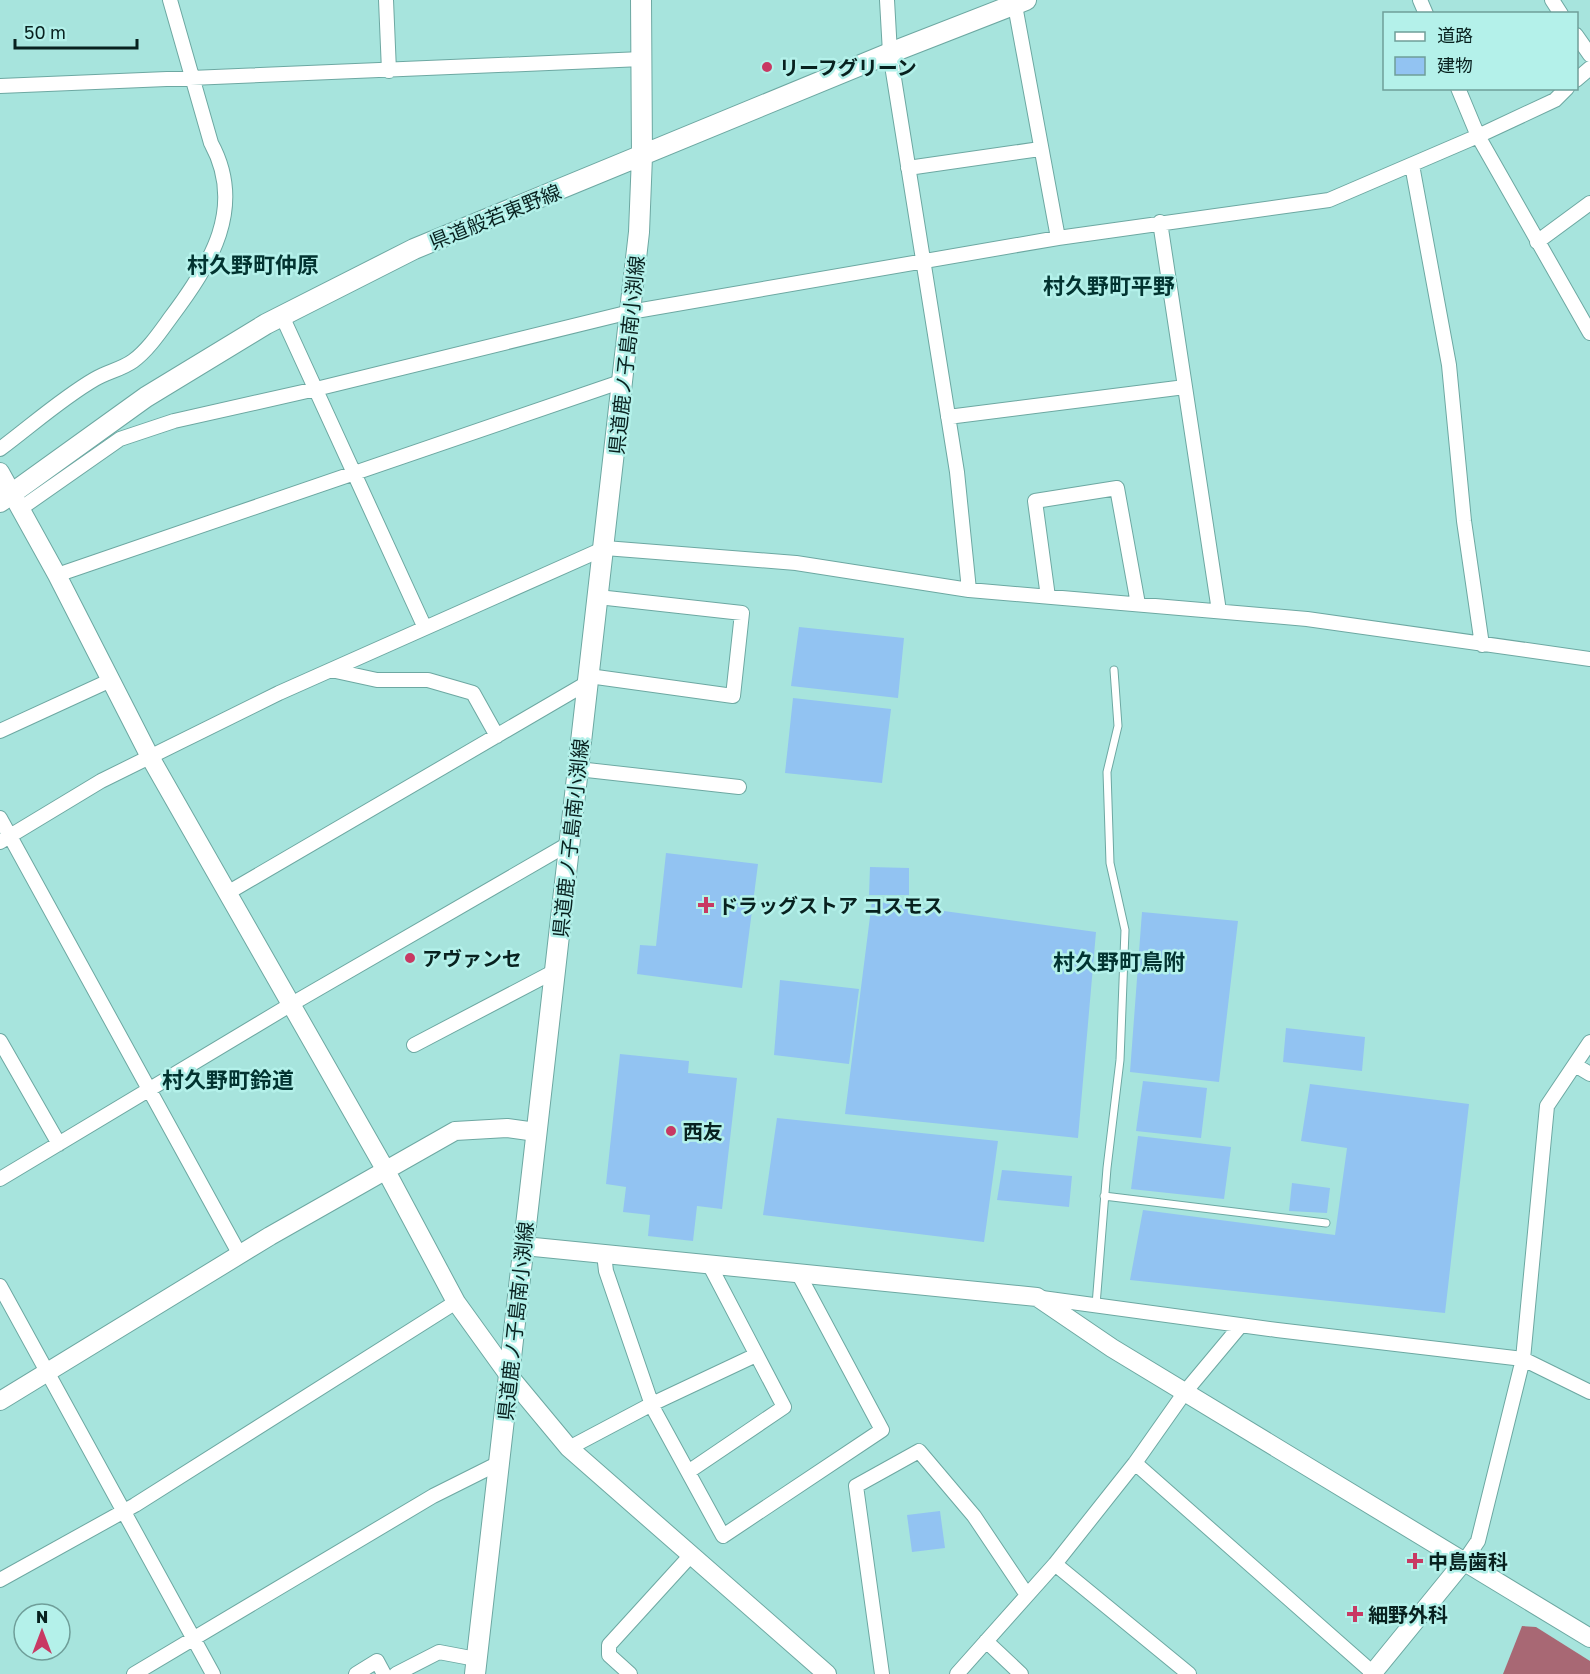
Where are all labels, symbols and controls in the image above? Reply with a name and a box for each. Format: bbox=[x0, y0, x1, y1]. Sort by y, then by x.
scale bar bbox=[15, 12, 136, 50]
legend bbox=[1383, 12, 1578, 90]
text: 50 m bbox=[24, 21, 66, 43]
text: 道路 bbox=[1437, 24, 1473, 46]
text: 建物 bbox=[1437, 54, 1473, 76]
place label: リーフグリーン bbox=[779, 55, 917, 79]
marker: リーフグリーン bbox=[760, 60, 774, 74]
street label: 県道般若東野線 bbox=[426, 179, 564, 253]
district label: 村久野町仲原 bbox=[187, 251, 319, 278]
street label: 県道鹿ノ子島南小渕線 bbox=[604, 254, 648, 456]
district label: 村久野町平野 bbox=[1043, 272, 1175, 299]
street label: 県道鹿ノ子島南小渕線 bbox=[548, 737, 592, 939]
place label: ドラッグストア コスモス bbox=[718, 893, 943, 917]
marker: ドラッグストア コスモス bbox=[699, 898, 713, 912]
place label: アヴァンセ bbox=[422, 946, 522, 970]
district label: 村久野町鳥附 bbox=[1053, 948, 1185, 975]
marker: アヴァンセ bbox=[403, 951, 417, 965]
district label: 村久野町鈴道 bbox=[162, 1066, 294, 1093]
place label: 西友 bbox=[683, 1119, 723, 1143]
marker: 西友 bbox=[664, 1124, 678, 1138]
street label: 県道鹿ノ子島南小渕線 bbox=[493, 1220, 537, 1422]
place label: 中島歯科 bbox=[1428, 1549, 1508, 1573]
marker: 中島歯科 bbox=[1406, 1552, 1424, 1570]
north arrow bbox=[12, 1602, 72, 1662]
place label: 細野外科 bbox=[1368, 1602, 1448, 1626]
marker: 細野外科 bbox=[1346, 1605, 1364, 1623]
text: N bbox=[36, 1607, 48, 1627]

